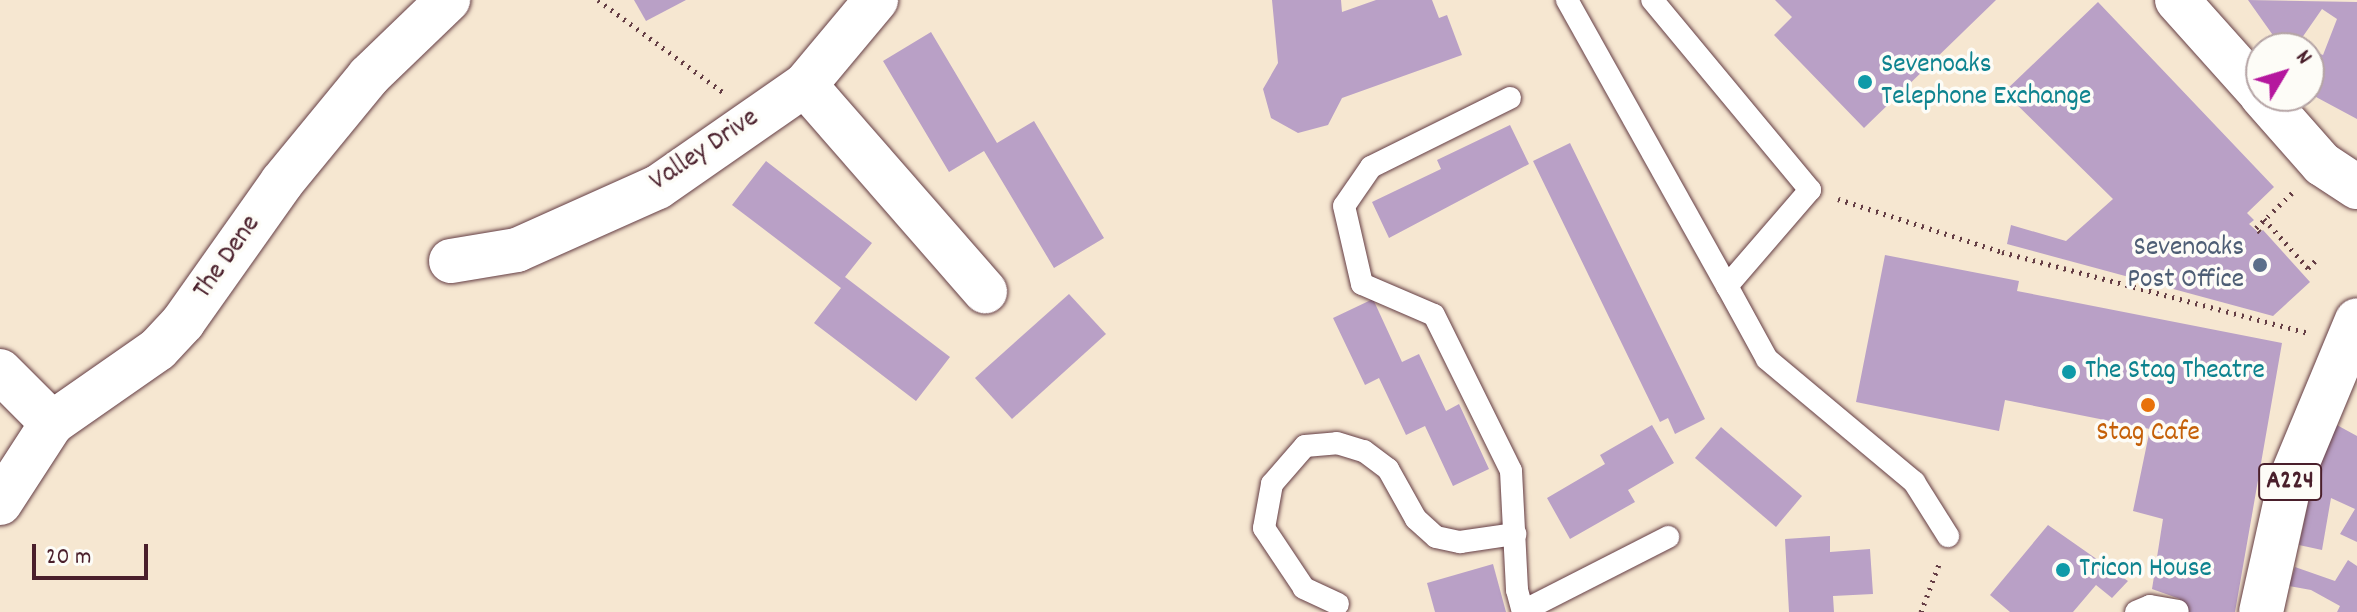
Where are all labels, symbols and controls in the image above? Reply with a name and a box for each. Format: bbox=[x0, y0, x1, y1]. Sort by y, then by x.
north arrow bbox=[2245, 32, 2325, 112]
text: N bbox=[2287, 44, 2318, 72]
place label: Sevenoaks Telephone Exchange bbox=[1881, 49, 2091, 115]
marker: Sevenoaks Telephone Exchange bbox=[1856, 73, 1874, 91]
street label: Valley Drive bbox=[644, 102, 766, 200]
street label: The Dene bbox=[187, 210, 269, 306]
place label: Sevenoaks Post Office bbox=[2127, 232, 2244, 298]
marker: Sevenoaks Post Office bbox=[2251, 256, 2269, 274]
place label: The Stag Theatre bbox=[2085, 355, 2265, 389]
marker: The Stag Theatre bbox=[2060, 363, 2078, 381]
marker: Stag Cafe bbox=[2139, 396, 2157, 414]
place label: Stag Cafe bbox=[2096, 417, 2200, 451]
road number: A224 bbox=[2258, 460, 2322, 504]
scale bar bbox=[36, 528, 152, 578]
text: 20 m bbox=[46, 541, 92, 575]
place label: Tricon House bbox=[2079, 553, 2212, 587]
marker: Tricon House bbox=[2054, 561, 2072, 579]

